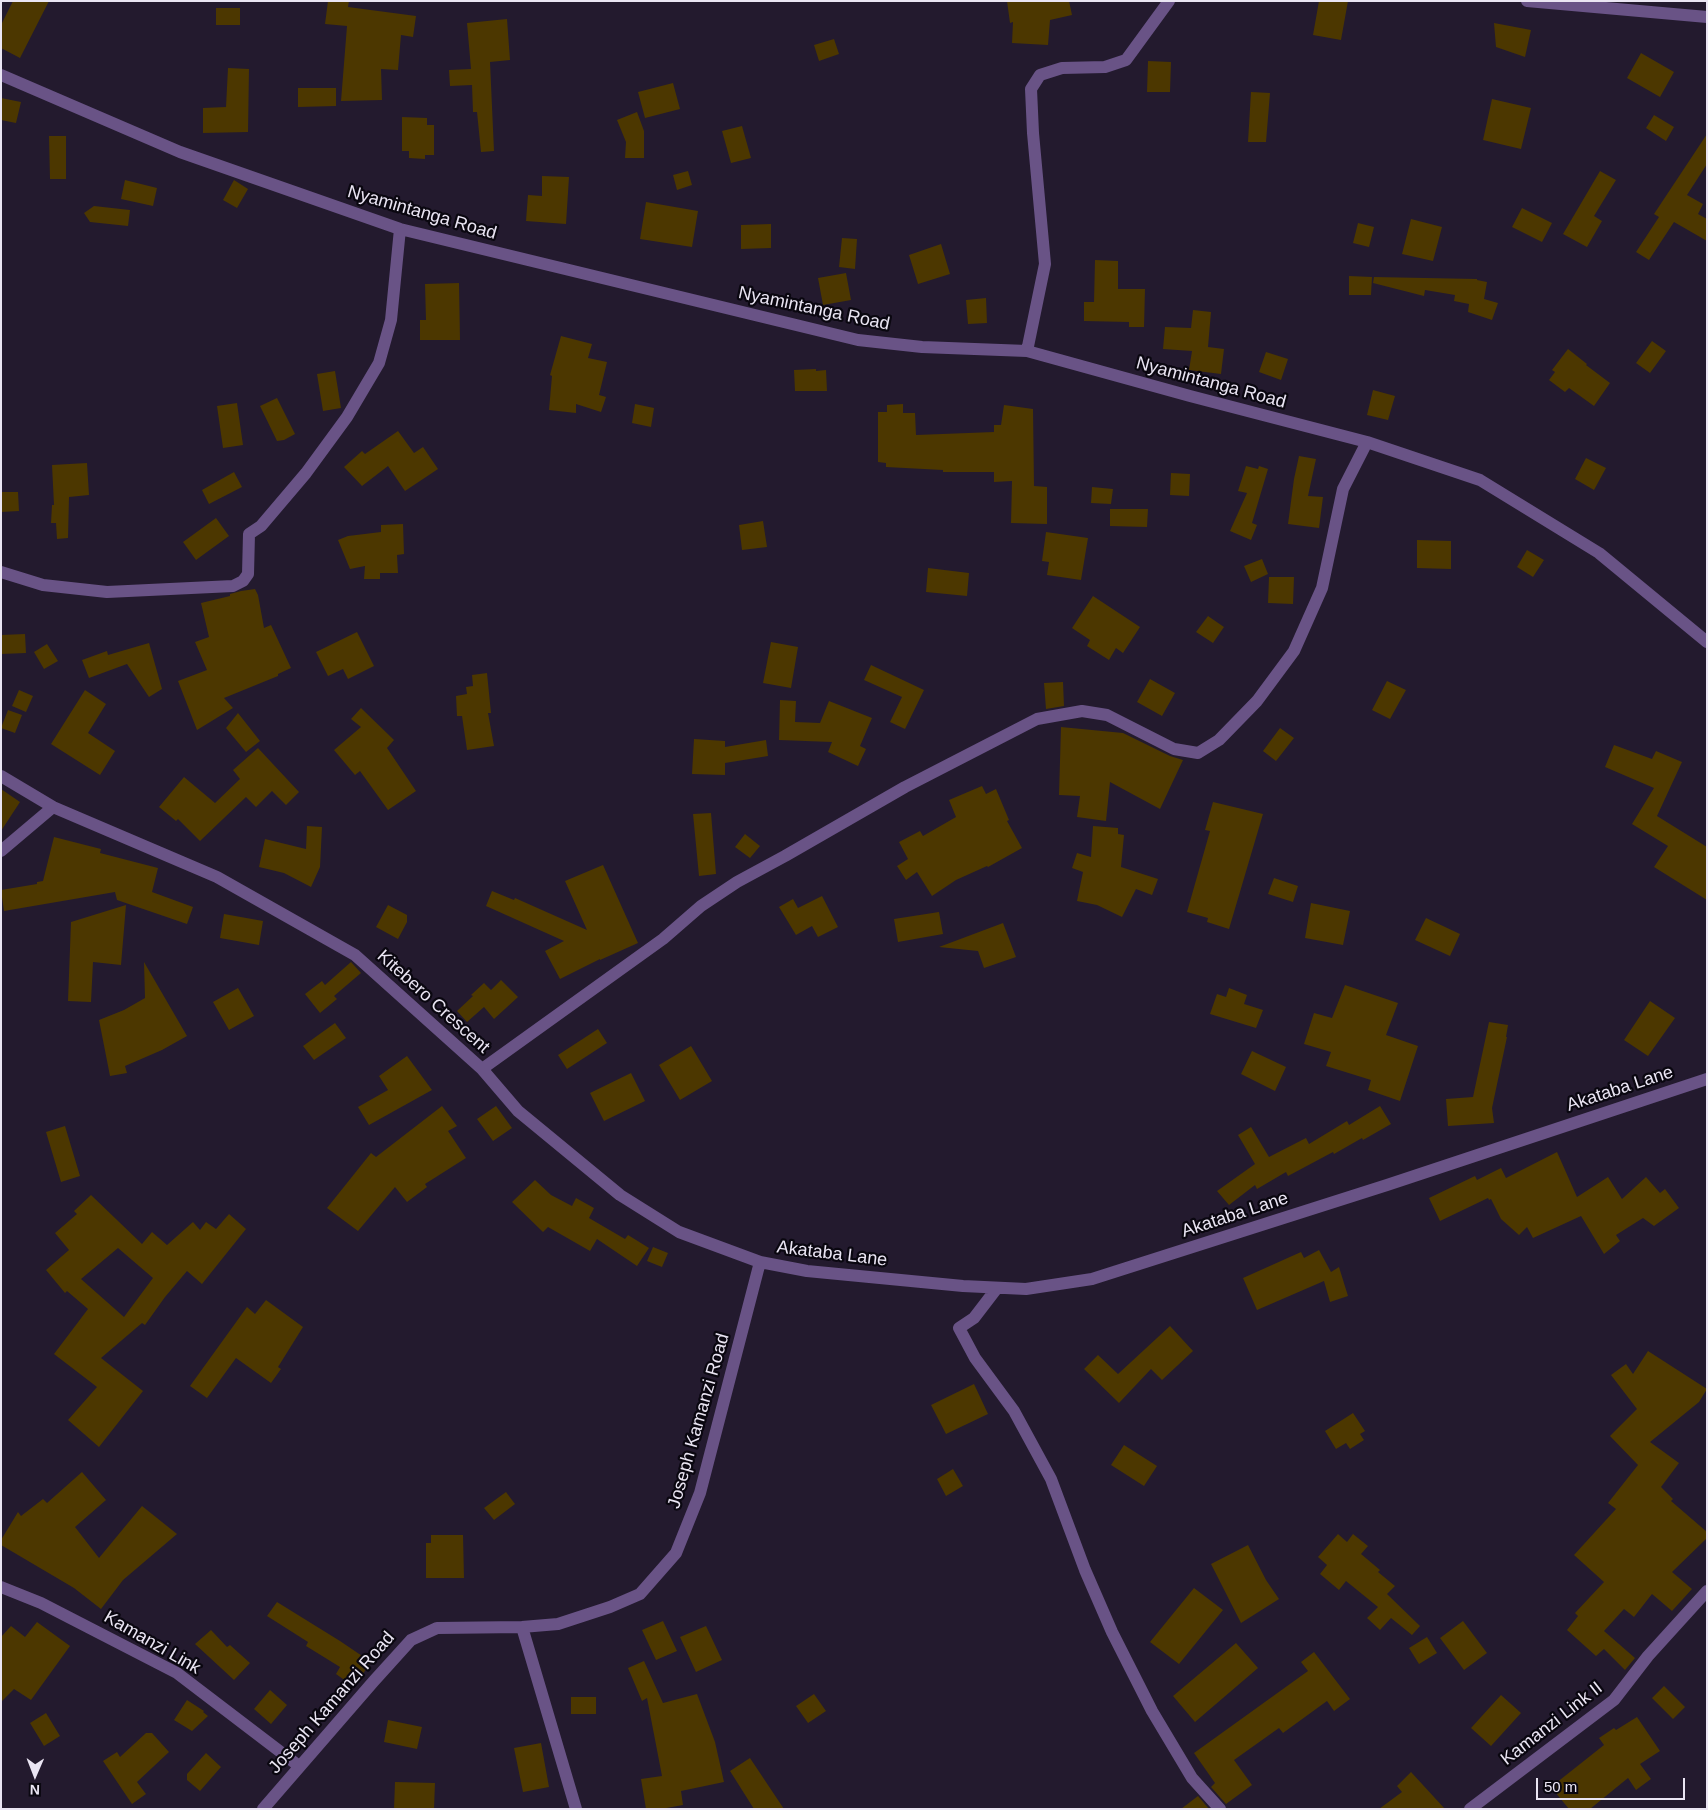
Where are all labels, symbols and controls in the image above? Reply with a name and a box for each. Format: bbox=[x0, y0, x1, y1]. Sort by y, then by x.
street label: Nyamintanga Road bbox=[345, 181, 499, 245]
street label: Nyamintanga Road bbox=[736, 282, 892, 336]
street label: Nyamintanga Road bbox=[1134, 353, 1288, 413]
street label: Kitebero Crescent bbox=[372, 946, 494, 1058]
street label: Akataba Lane bbox=[1564, 1062, 1676, 1116]
street label: Akataba Lane bbox=[1179, 1188, 1291, 1242]
street label: Akataba Lane bbox=[776, 1237, 888, 1271]
street label: Joseph Kamanzi Road bbox=[664, 1331, 734, 1511]
street label: Kamanzi Link bbox=[100, 1607, 204, 1679]
street label: Joseph Kamanzi Road bbox=[264, 1628, 400, 1778]
street label: Kamanzi Link II bbox=[1497, 1678, 1607, 1770]
north arrow bbox=[10, 1750, 60, 1800]
scale bar bbox=[1538, 1768, 1687, 1800]
text: 50 m bbox=[1544, 1778, 1577, 1795]
text: N bbox=[30, 1782, 40, 1798]

